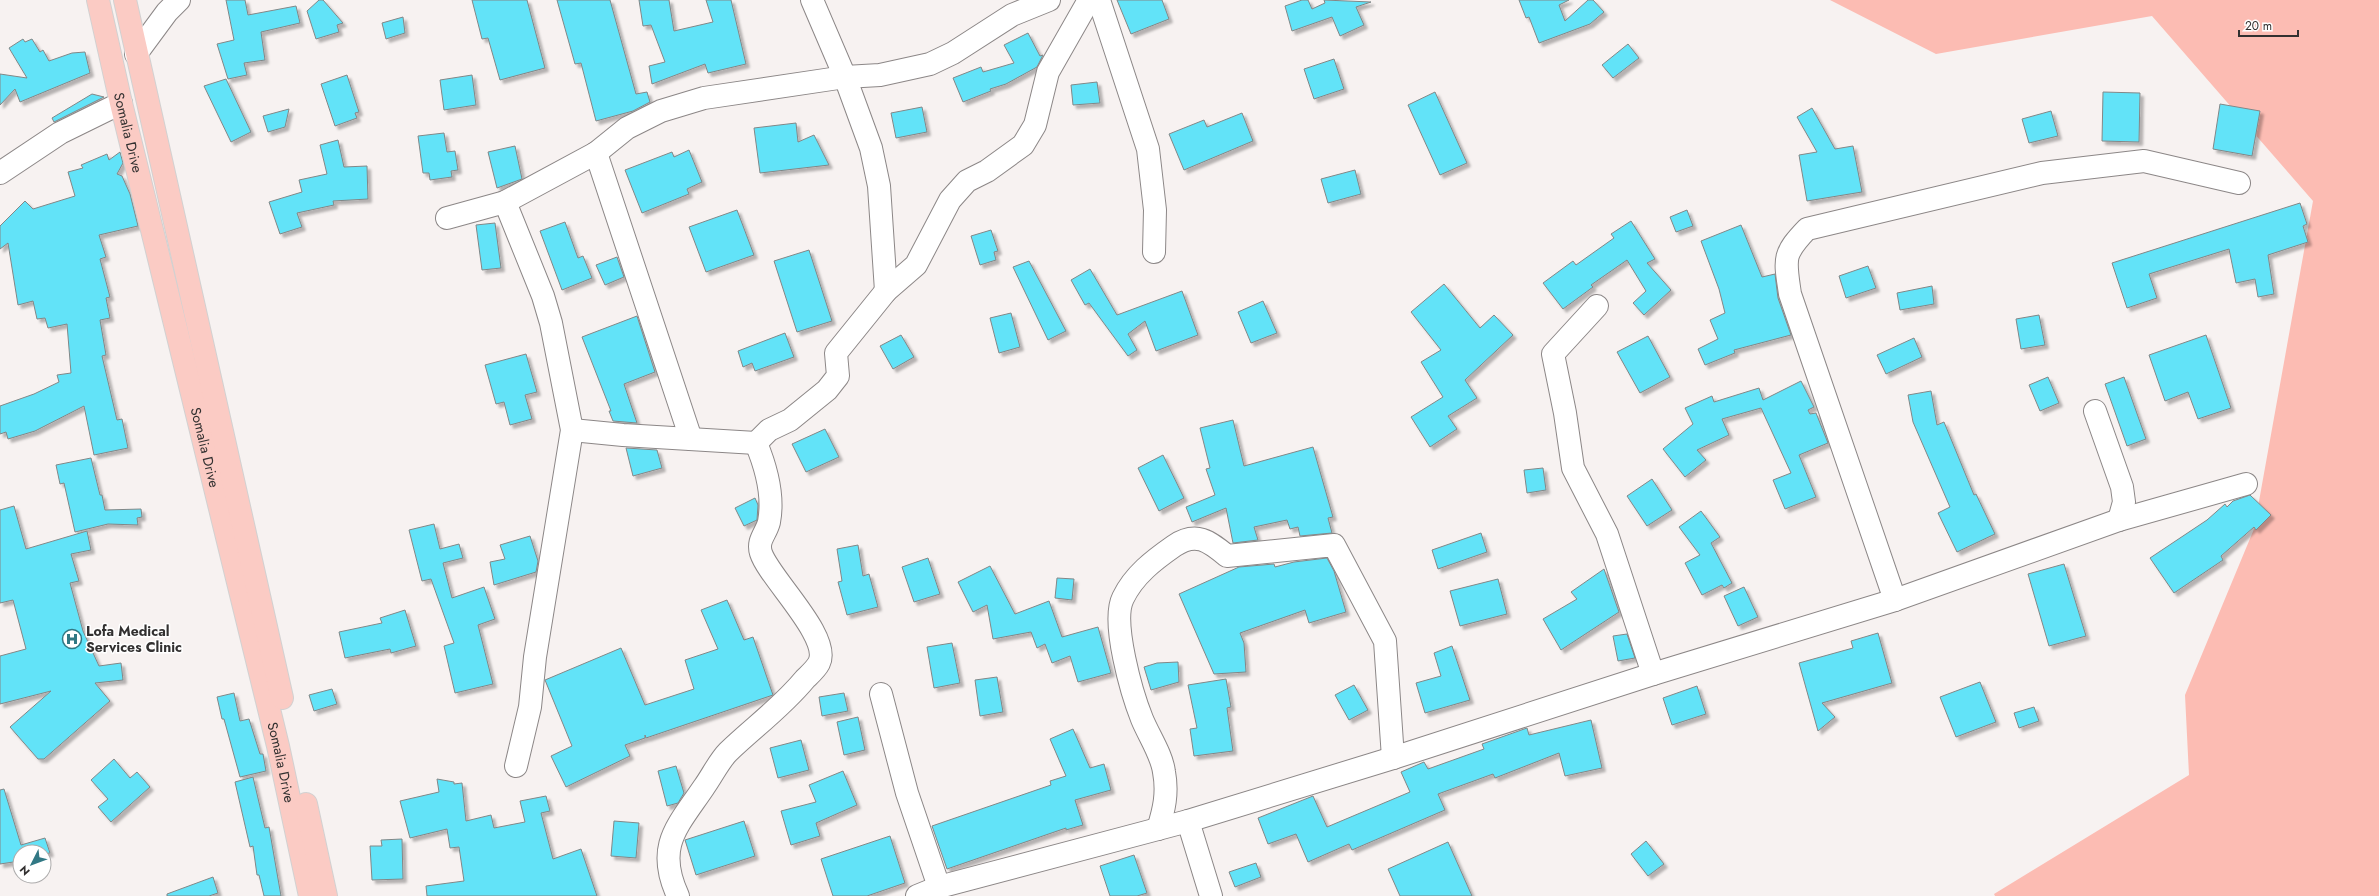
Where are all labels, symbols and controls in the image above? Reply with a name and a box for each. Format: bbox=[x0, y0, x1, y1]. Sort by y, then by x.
scale bar bbox=[2239, 12, 2298, 38]
text: 20 m bbox=[2245, 17, 2272, 35]
street label: Somalia Drive bbox=[109, 91, 148, 175]
street label: Somalia Drive bbox=[186, 405, 225, 490]
place label: Lofa Medical Services Clinic bbox=[86, 621, 182, 657]
hospital icon: Lofa Medical Services Clinic bbox=[61, 628, 83, 650]
street label: Somalia Drive bbox=[262, 720, 300, 804]
north arrow bbox=[12, 844, 52, 884]
text: N bbox=[16, 862, 33, 879]

